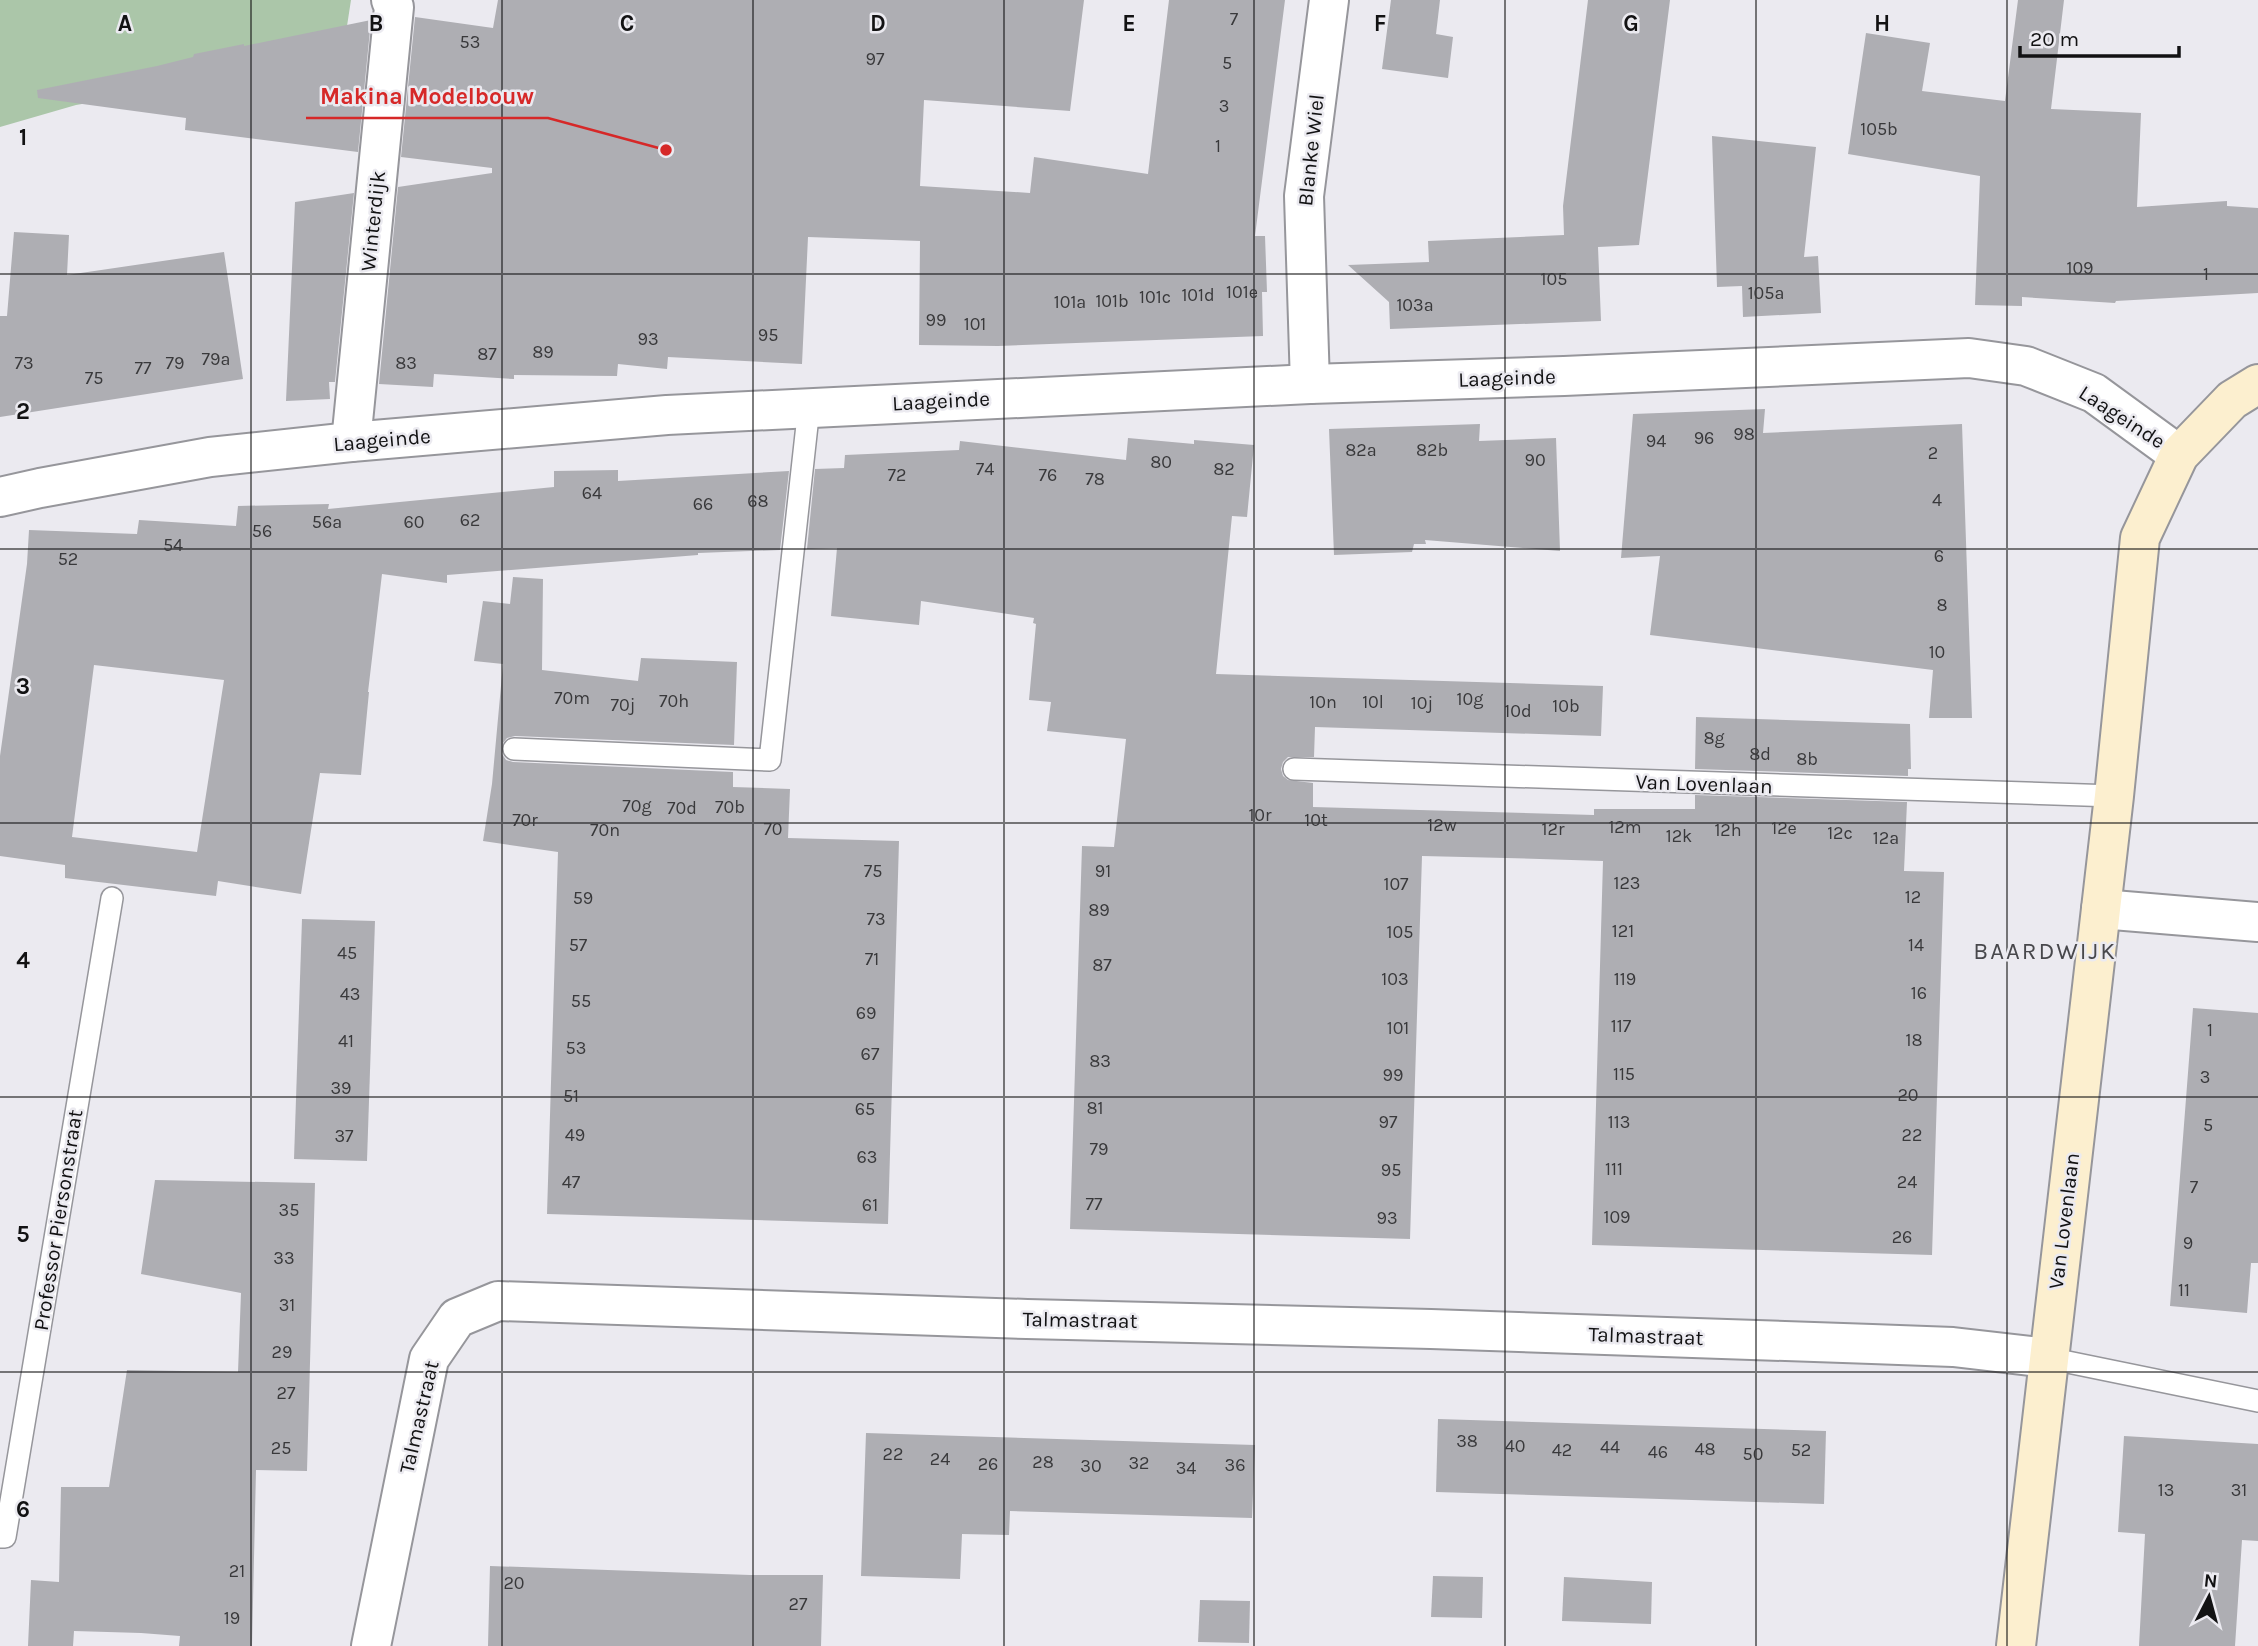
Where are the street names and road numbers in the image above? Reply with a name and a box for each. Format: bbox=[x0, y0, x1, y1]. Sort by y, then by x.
street label: Blanke Wiel bbox=[1293, 93, 1329, 207]
street label: Winterdijk bbox=[356, 169, 390, 273]
street label: Laageinde bbox=[1458, 364, 1556, 392]
street label: Laageinde bbox=[2074, 380, 2170, 454]
street label: Laageinde bbox=[892, 386, 990, 416]
street label: Laageinde bbox=[332, 424, 432, 456]
street label: Van Lovenlaan bbox=[1635, 770, 1773, 798]
street label: Professor Piersonstraat bbox=[29, 1108, 87, 1332]
street label: Van Lovenlaan bbox=[2044, 1151, 2084, 1291]
street label: Talmastraat bbox=[1022, 1307, 1138, 1333]
street label: Talmastraat bbox=[1588, 1322, 1704, 1350]
street label: Talmastraat bbox=[394, 1358, 444, 1476]

